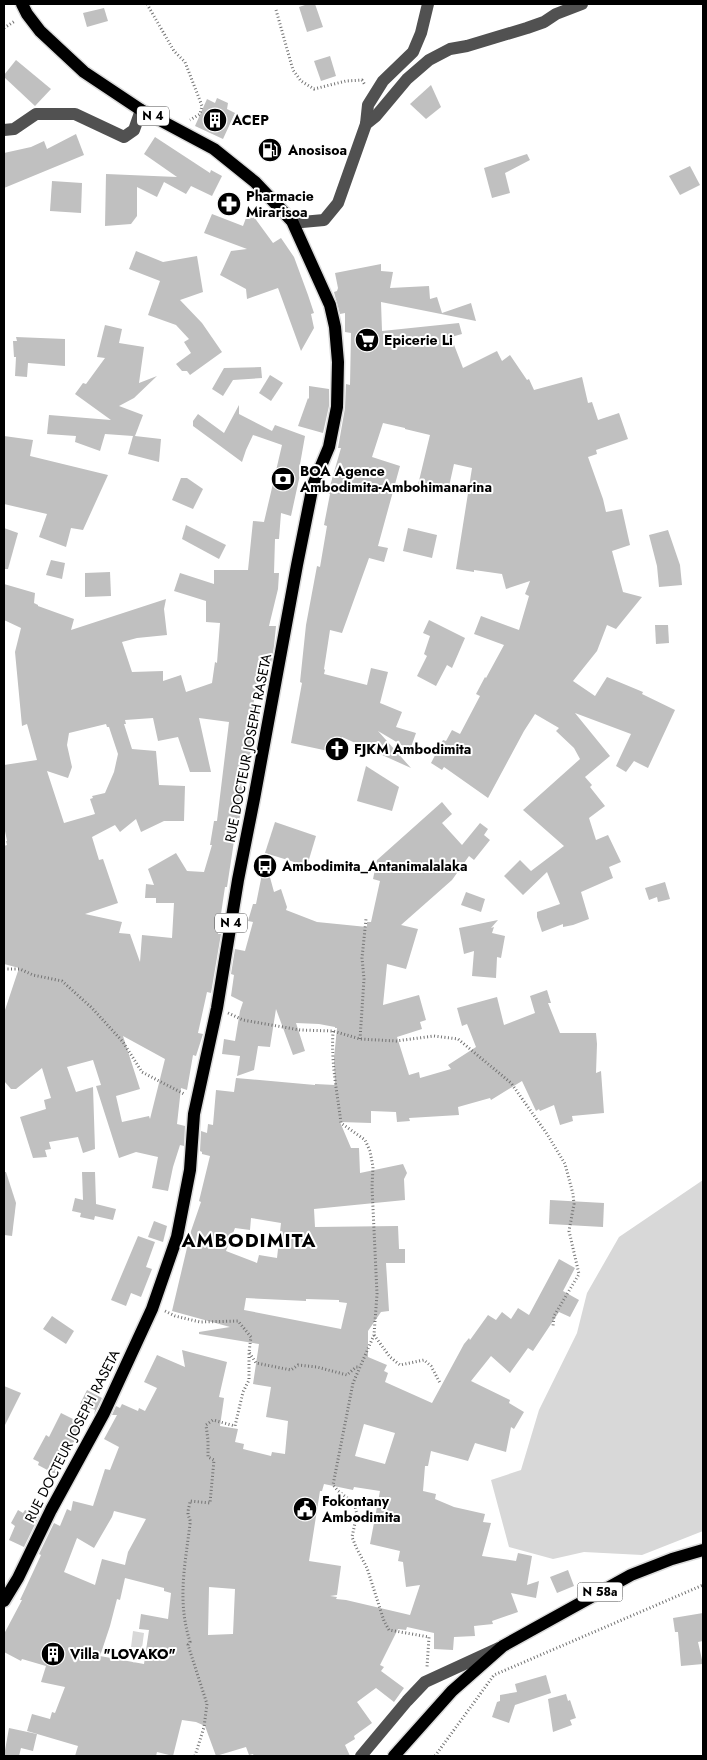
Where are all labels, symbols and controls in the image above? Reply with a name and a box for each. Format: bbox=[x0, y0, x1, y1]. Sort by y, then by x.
road number: N 4 bbox=[137, 106, 169, 125]
building icon: ACEP bbox=[202, 107, 228, 133]
place label: ACEP bbox=[231, 110, 269, 130]
fuel station icon: Anosisoa bbox=[257, 137, 283, 163]
place label: Anosisoa bbox=[287, 140, 347, 160]
place label: Pharmacie Mirarisoa bbox=[246, 186, 314, 222]
pharmacy icon: Pharmacie Mirarisoa bbox=[216, 191, 242, 217]
supermarket icon: Epicerie Li bbox=[354, 327, 380, 353]
place label: Epicerie Li bbox=[384, 330, 453, 350]
place label: BOA Agence Ambodimita-Ambohimanarina bbox=[299, 461, 492, 497]
bank icon: BOA Agence Ambodimita-Ambohimanarina bbox=[270, 466, 296, 492]
street label: RUE DOCTEUR JOSEPH RASETA bbox=[220, 651, 276, 844]
church icon: FJKM Ambodimita bbox=[324, 736, 350, 762]
place label: FJKM Ambodimita bbox=[354, 739, 471, 759]
bus stop icon: Ambodimita_Antanimalalaka bbox=[252, 853, 278, 879]
place label: Ambodimita_Antanimalalaka bbox=[281, 856, 468, 876]
road number: N 4 bbox=[215, 914, 247, 932]
district label: AMBODIMITA bbox=[181, 1227, 316, 1254]
street label: RUE DOCTEUR JOSEPH RASETA bbox=[20, 1345, 125, 1526]
place label: Fokontany Ambodimita bbox=[321, 1491, 401, 1527]
public building icon: Fokontany Ambodimita bbox=[292, 1496, 318, 1522]
road number: N 58a bbox=[578, 1582, 622, 1601]
building icon: Villa "LOVAKO" bbox=[40, 1641, 66, 1667]
place label: Villa "LOVAKO" bbox=[69, 1644, 176, 1664]

